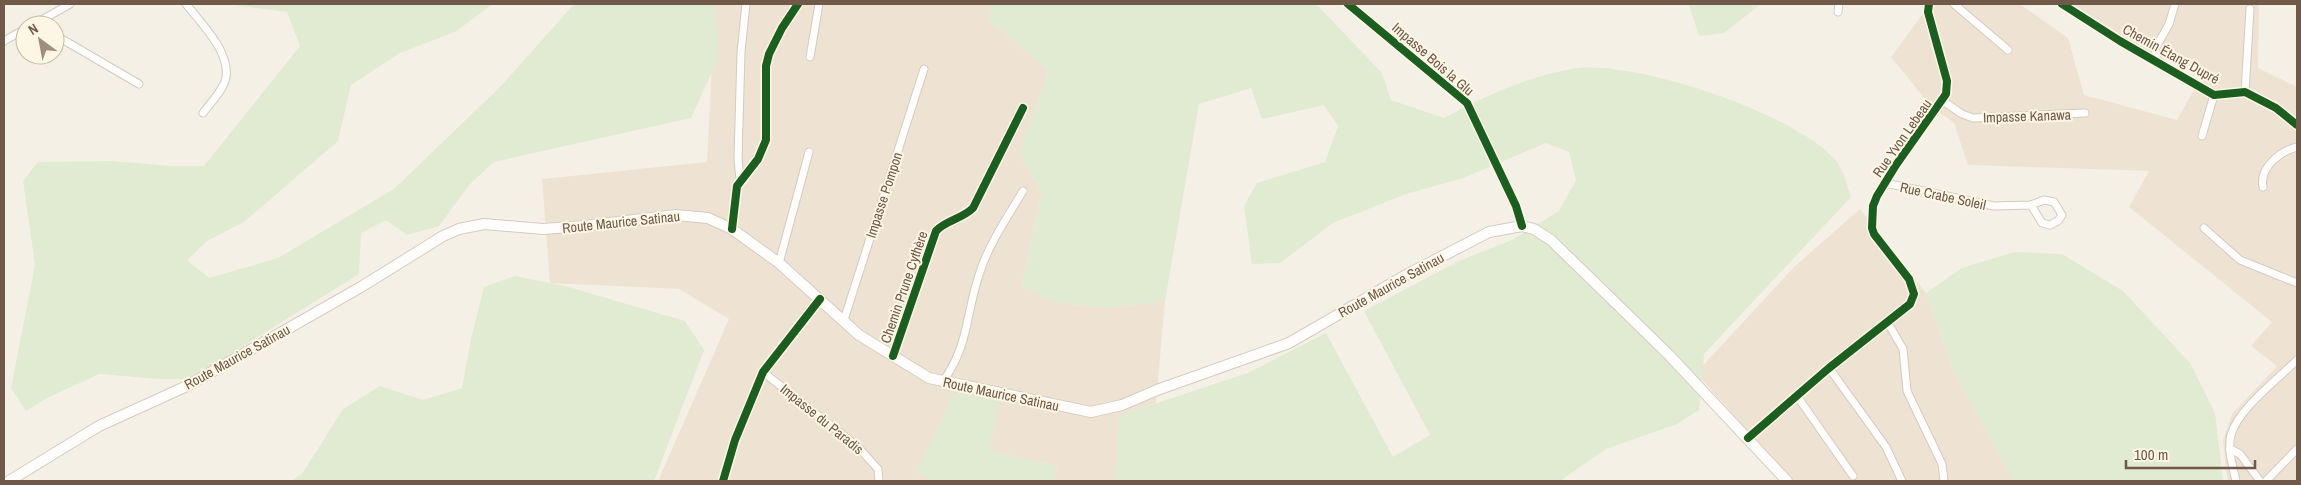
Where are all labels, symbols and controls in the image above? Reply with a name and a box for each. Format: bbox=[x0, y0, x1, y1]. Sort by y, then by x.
north arrow bbox=[15, 15, 65, 65]
text: N bbox=[25, 19, 41, 39]
street label: Impasse Bois la Glu bbox=[1388, 19, 1478, 99]
street label: Chemin Étang Dupré bbox=[2119, 20, 2223, 88]
street label: Rue Yvon Lebeau bbox=[1869, 96, 1935, 180]
street label: Impasse Kanawa bbox=[1983, 105, 2072, 127]
street label: Impasse Pompon bbox=[862, 150, 906, 240]
street label: Rue Crabe Soleil bbox=[1898, 178, 1988, 214]
street label: Route Maurice Satinau bbox=[561, 207, 681, 237]
street label: Chemin Prune Cythère bbox=[876, 229, 932, 345]
street label: Route Maurice Satinau bbox=[1335, 249, 1447, 321]
street label: Route Maurice Satinau bbox=[181, 321, 293, 393]
street label: Route Maurice Satinau bbox=[941, 373, 1061, 415]
street label: Impasse du Paradis bbox=[777, 380, 868, 458]
scale bar bbox=[2126, 438, 2255, 470]
text: 100 m bbox=[2134, 444, 2168, 465]

